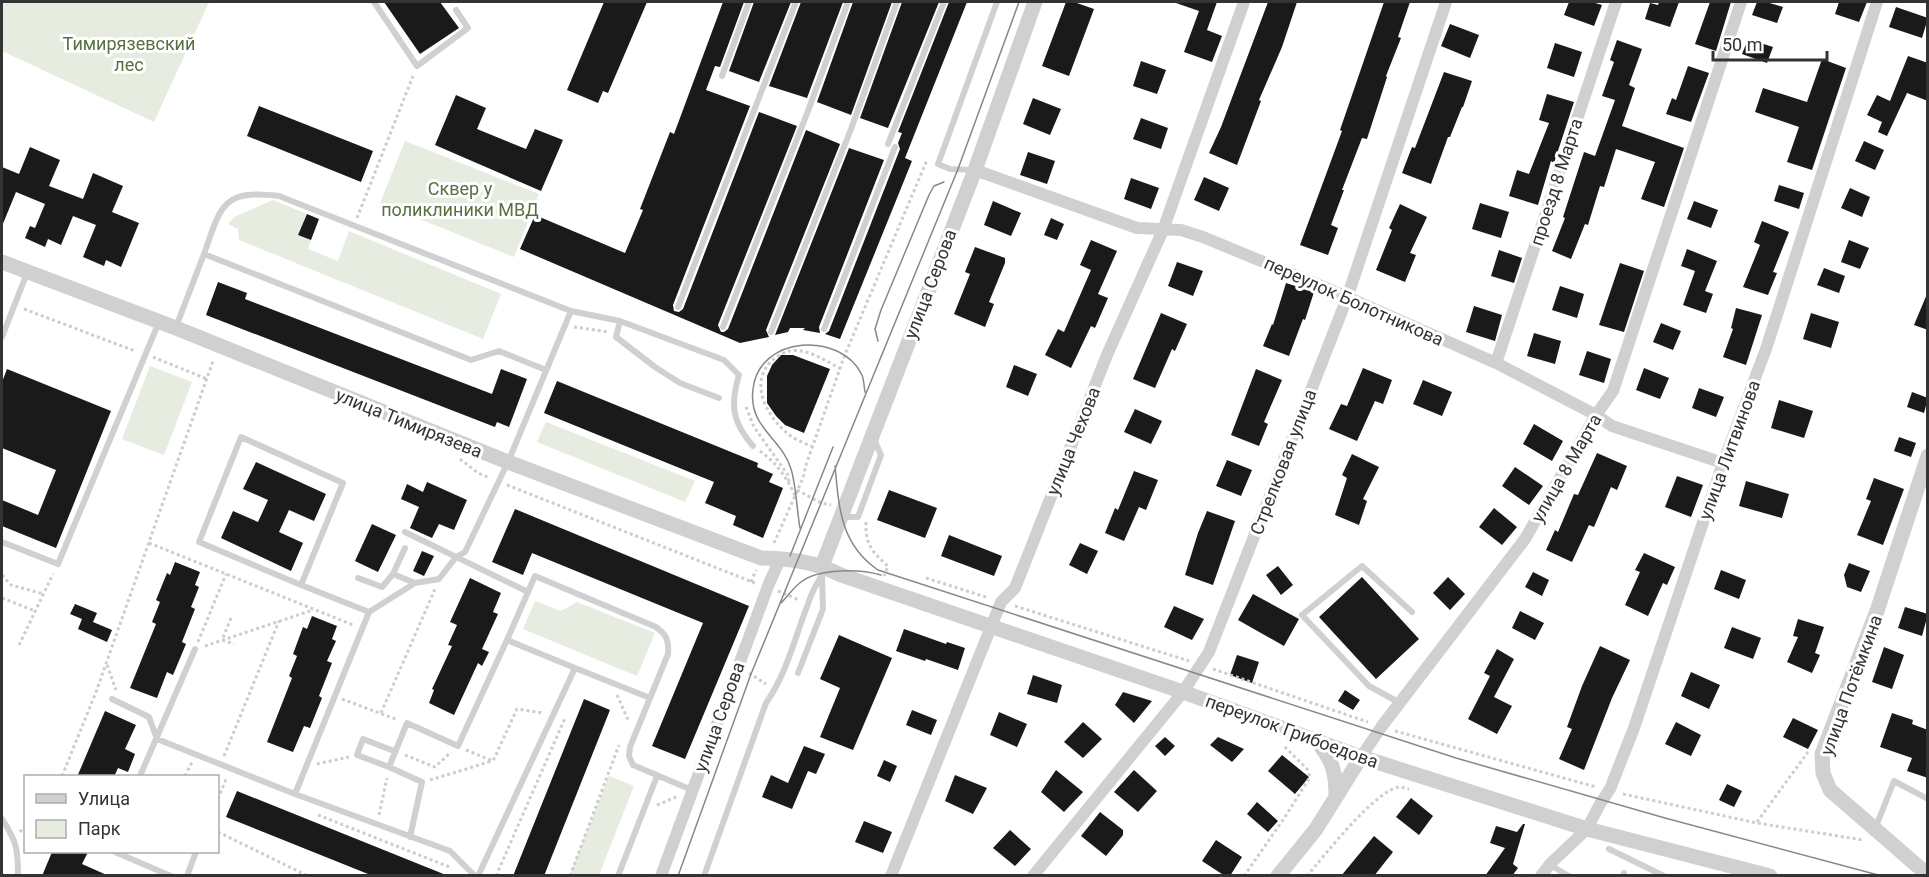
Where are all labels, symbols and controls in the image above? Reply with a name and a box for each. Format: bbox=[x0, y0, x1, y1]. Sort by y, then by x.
scale bar bbox=[1713, 24, 1827, 62]
park label: Тимирязевский лес bbox=[63, 33, 195, 75]
text: 50 m bbox=[1722, 34, 1762, 55]
street label: проезд 8 Марта bbox=[1526, 116, 1586, 248]
park label: Сквер у поликлиники МВД bbox=[381, 178, 539, 220]
street label: улица Серова bbox=[899, 226, 961, 342]
street label: переулок Болотникова bbox=[1261, 252, 1447, 350]
street label: улица Литвинова bbox=[1694, 377, 1764, 523]
street label: улица Тимирязева bbox=[333, 384, 485, 462]
street label: улица Чехова bbox=[1042, 384, 1104, 498]
street label: Стрелковая улица bbox=[1246, 386, 1320, 538]
street label: улица 8 Марта bbox=[1526, 410, 1606, 526]
street label: улица Потёмкина bbox=[1816, 612, 1886, 758]
street label: улица Серова bbox=[689, 659, 749, 775]
street label: переулок Грибоедова bbox=[1203, 690, 1381, 772]
legend bbox=[24, 775, 219, 853]
text: Улица bbox=[78, 788, 130, 809]
text: Парк bbox=[78, 818, 121, 839]

